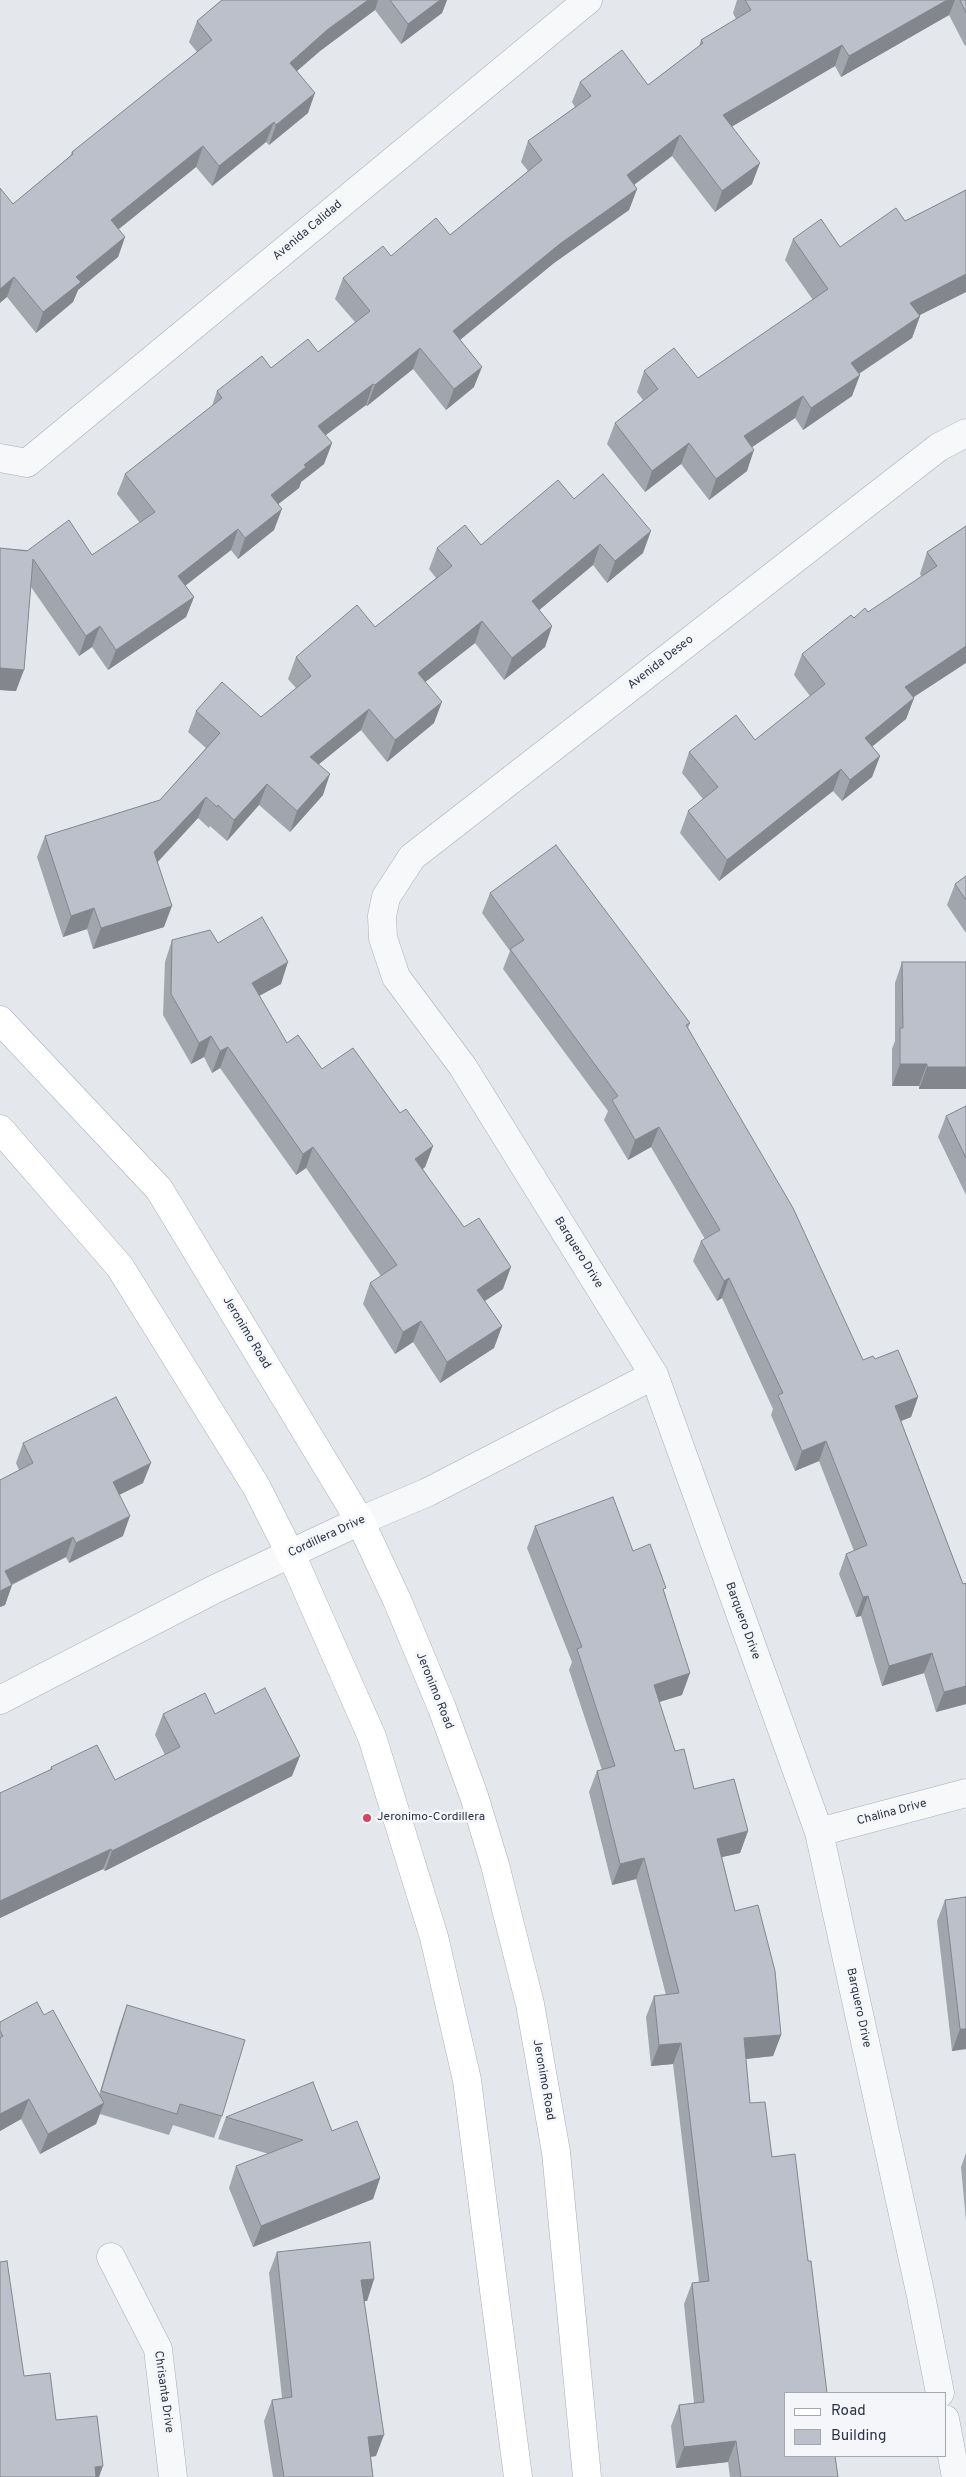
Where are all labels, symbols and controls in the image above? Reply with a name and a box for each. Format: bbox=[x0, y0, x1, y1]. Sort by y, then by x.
street label: Avenida Calidad bbox=[270, 198, 346, 264]
street label: Avenida Deseo bbox=[625, 633, 697, 693]
street label: Barquero Drive bbox=[550, 1215, 606, 1291]
street label: Jeronimo Road bbox=[219, 1294, 273, 1372]
street label: Cordillera Drive bbox=[286, 1513, 368, 1561]
street label: Barquero Drive bbox=[721, 1580, 763, 1662]
street label: Jeronimo Road bbox=[412, 1650, 456, 1732]
street label: Chalina Drive bbox=[856, 1797, 928, 1829]
place label: Jeronimo-Cordillera bbox=[377, 1811, 485, 1825]
marker: Jeronimo-Cordillera bbox=[361, 1812, 373, 1824]
street label: Barquero Drive bbox=[843, 1967, 873, 2049]
street label: Jeronimo Road bbox=[529, 2039, 557, 2121]
street label: Chrisanta Drive bbox=[150, 2350, 176, 2434]
legend bbox=[784, 2392, 946, 2457]
text: Road bbox=[831, 2402, 866, 2421]
text: Building bbox=[831, 2427, 886, 2446]

